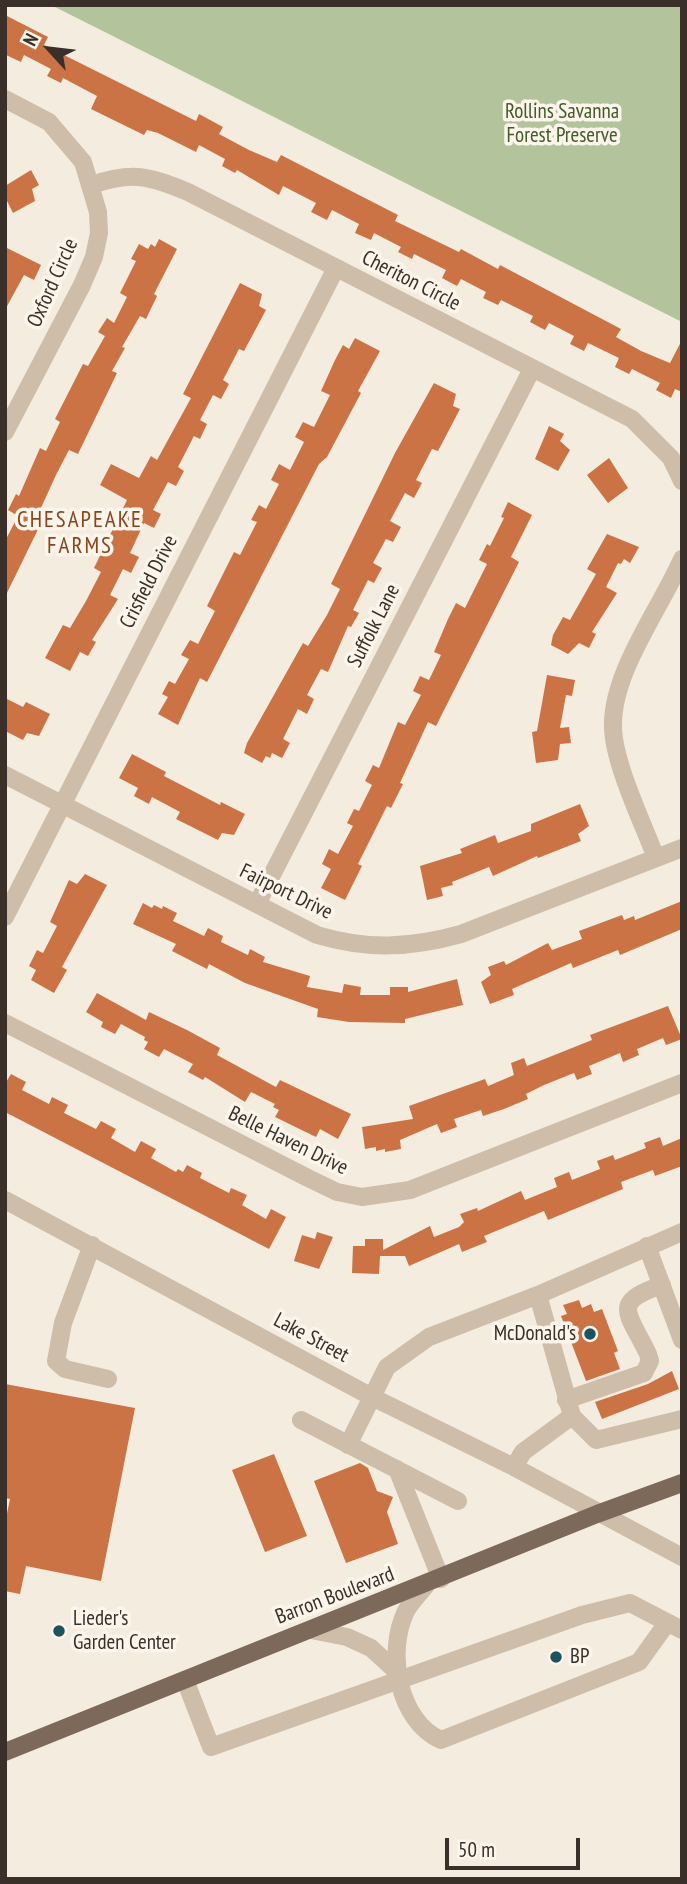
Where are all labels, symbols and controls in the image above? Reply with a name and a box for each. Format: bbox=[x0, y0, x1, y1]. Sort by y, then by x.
north arrow bbox=[14, 14, 84, 84]
text: N bbox=[17, 29, 43, 49]
park label: Rollins Savanna Forest Preserve bbox=[505, 99, 619, 149]
street label: Oxford Circle bbox=[22, 235, 84, 331]
street label: Cheriton Circle bbox=[358, 245, 464, 317]
district label: CHESAPEAKE FARMS bbox=[18, 506, 142, 560]
street label: Crisfield Drive bbox=[115, 531, 183, 633]
street label: Suffolk Lane bbox=[342, 580, 406, 672]
street label: Fairport Drive bbox=[235, 859, 337, 925]
street label: Belle Haven Drive bbox=[224, 1101, 352, 1181]
street label: Lake Street bbox=[269, 1308, 353, 1368]
place label: McDonald's bbox=[494, 1321, 576, 1347]
marker: McDonald's bbox=[582, 1326, 598, 1342]
street label: Barron Boulevard bbox=[272, 1562, 398, 1630]
place label: Lieder's Garden Center bbox=[73, 1606, 176, 1656]
marker: Lieder's Garden Center bbox=[51, 1623, 67, 1639]
place label: BP bbox=[570, 1644, 589, 1670]
marker: BP bbox=[548, 1649, 564, 1665]
scale bar bbox=[449, 1825, 584, 1869]
text: 50 m bbox=[458, 1836, 495, 1863]

